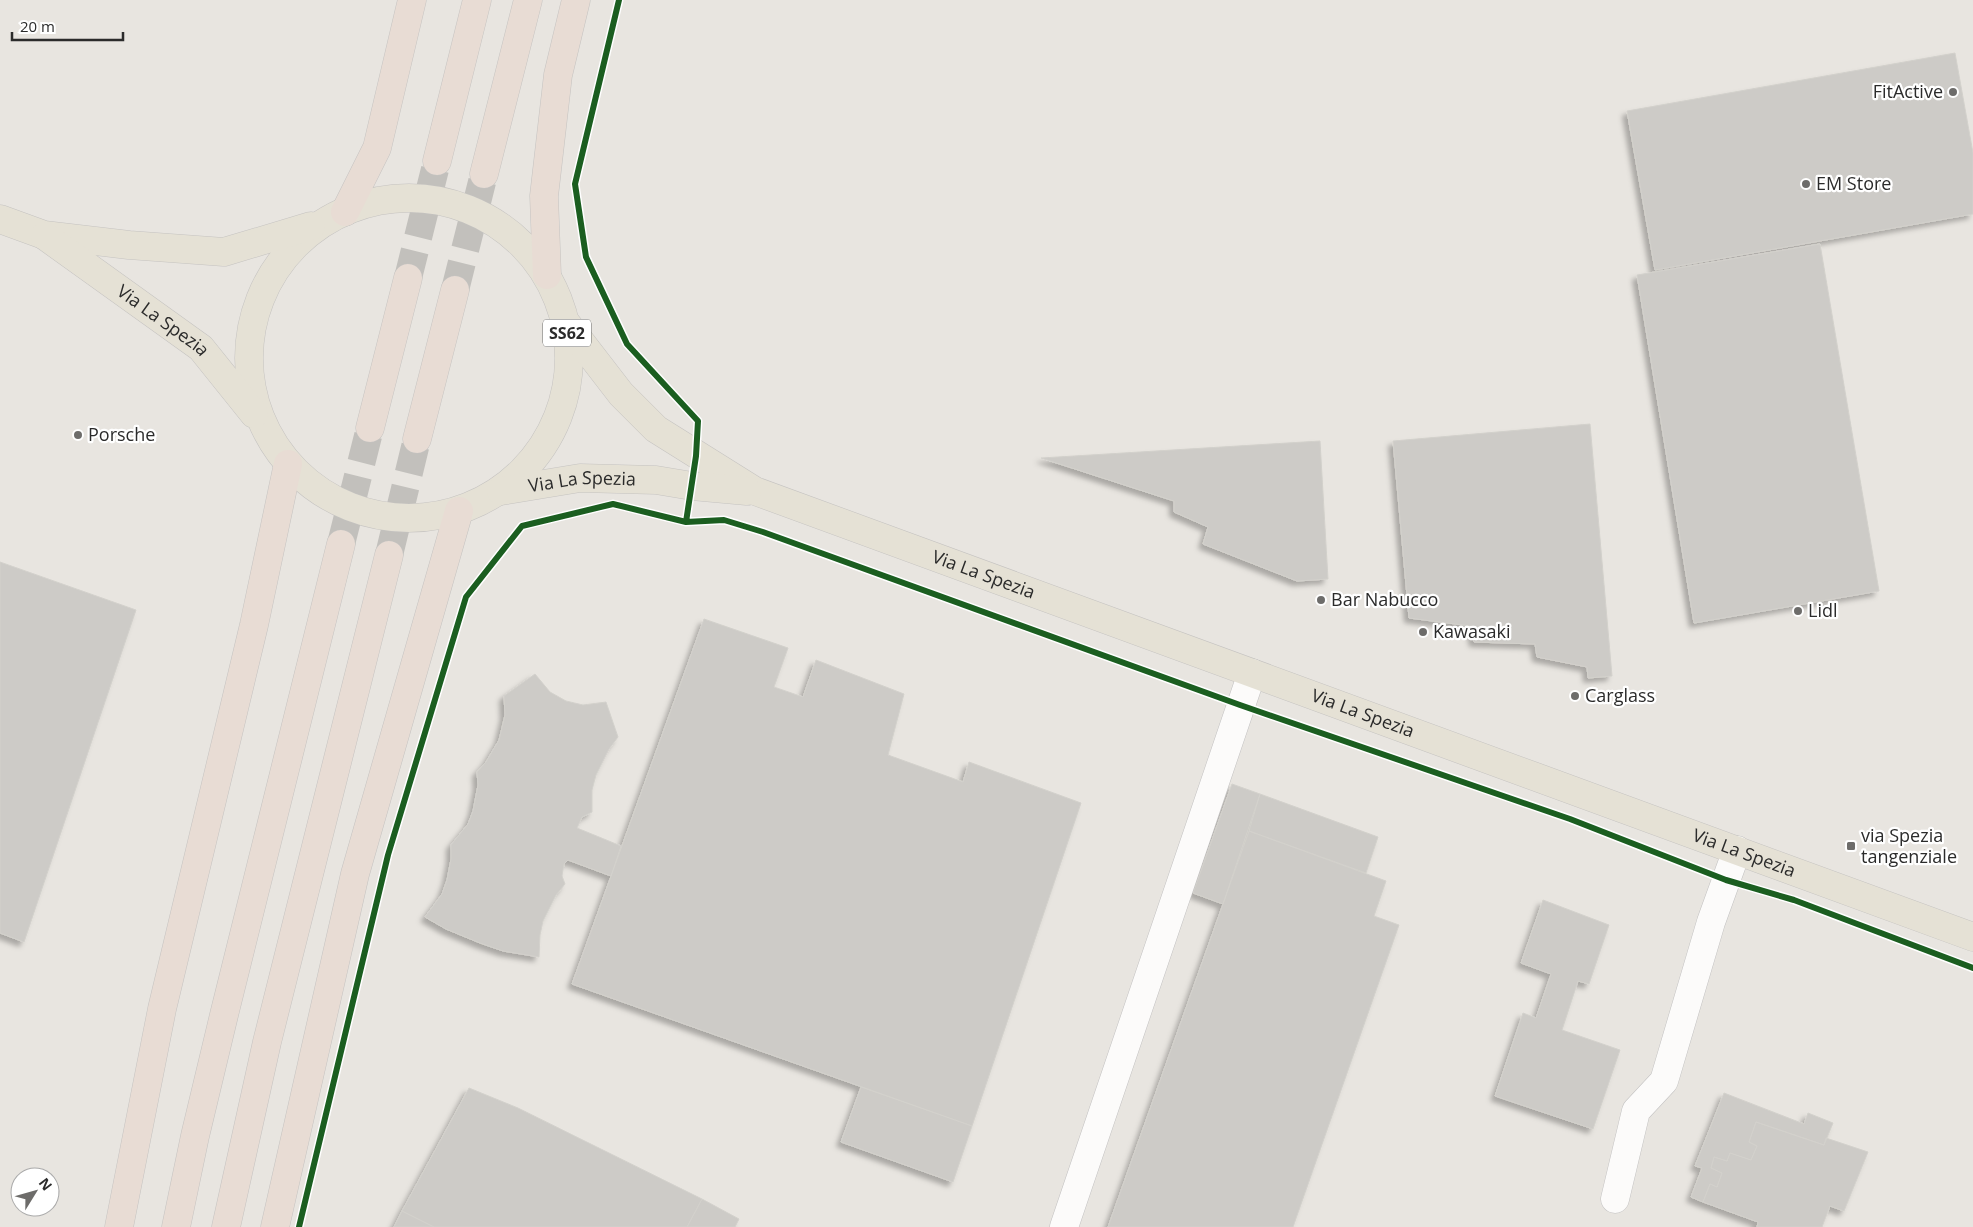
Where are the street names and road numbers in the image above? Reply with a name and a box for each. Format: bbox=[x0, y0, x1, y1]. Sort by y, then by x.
street label: Via La Spezia bbox=[112, 278, 216, 360]
road number: SS62 bbox=[543, 319, 591, 346]
street label: Via La Spezia bbox=[526, 465, 636, 497]
street label: Via La Spezia bbox=[929, 544, 1039, 604]
street label: Via La Spezia bbox=[1308, 683, 1418, 742]
street label: Via La Spezia bbox=[1690, 822, 1799, 882]

